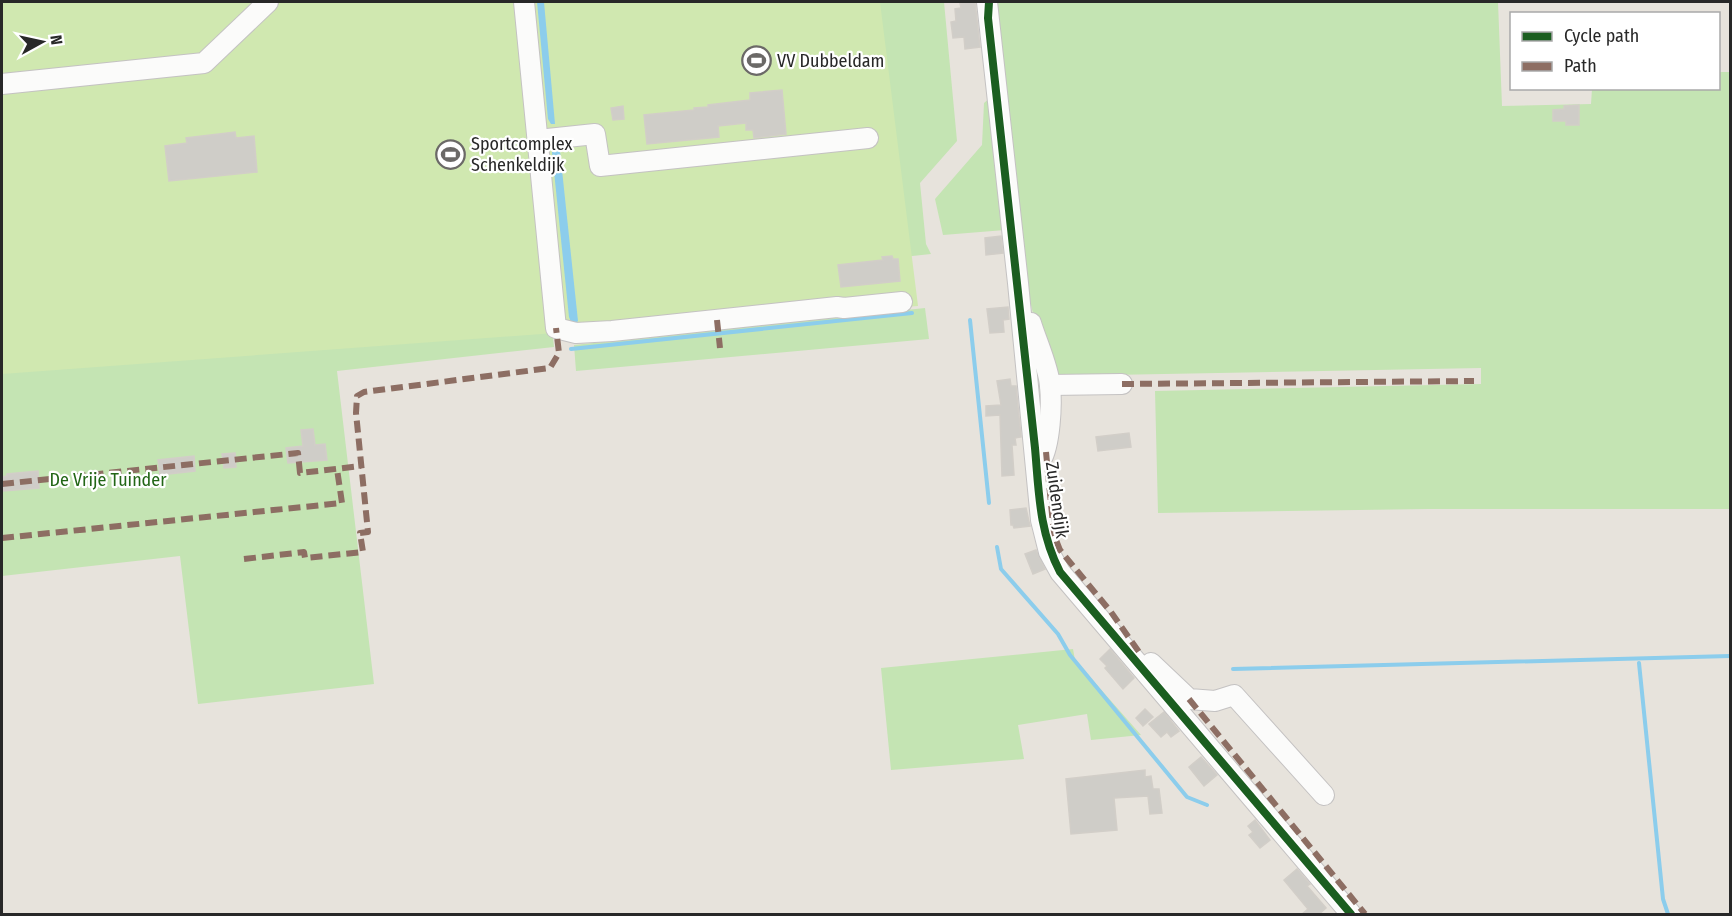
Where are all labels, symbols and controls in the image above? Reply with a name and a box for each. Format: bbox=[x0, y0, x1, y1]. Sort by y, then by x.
north arrow bbox=[12, 12, 72, 72]
legend bbox=[1510, 12, 1720, 90]
text: Cycle path bbox=[1564, 25, 1639, 47]
text: N bbox=[46, 34, 66, 46]
sports icon: VV Dubbeldam bbox=[740, 45, 772, 77]
place label: VV Dubbeldam bbox=[777, 50, 884, 72]
text: Path bbox=[1564, 55, 1597, 77]
place label: Sportcomplex Schenkeldijk bbox=[471, 133, 573, 176]
sports icon: Sportcomplex Schenkeldijk bbox=[434, 138, 466, 170]
street label: Zuidendijk bbox=[1041, 460, 1073, 540]
park label: De Vrije Tuinder bbox=[50, 469, 167, 491]

